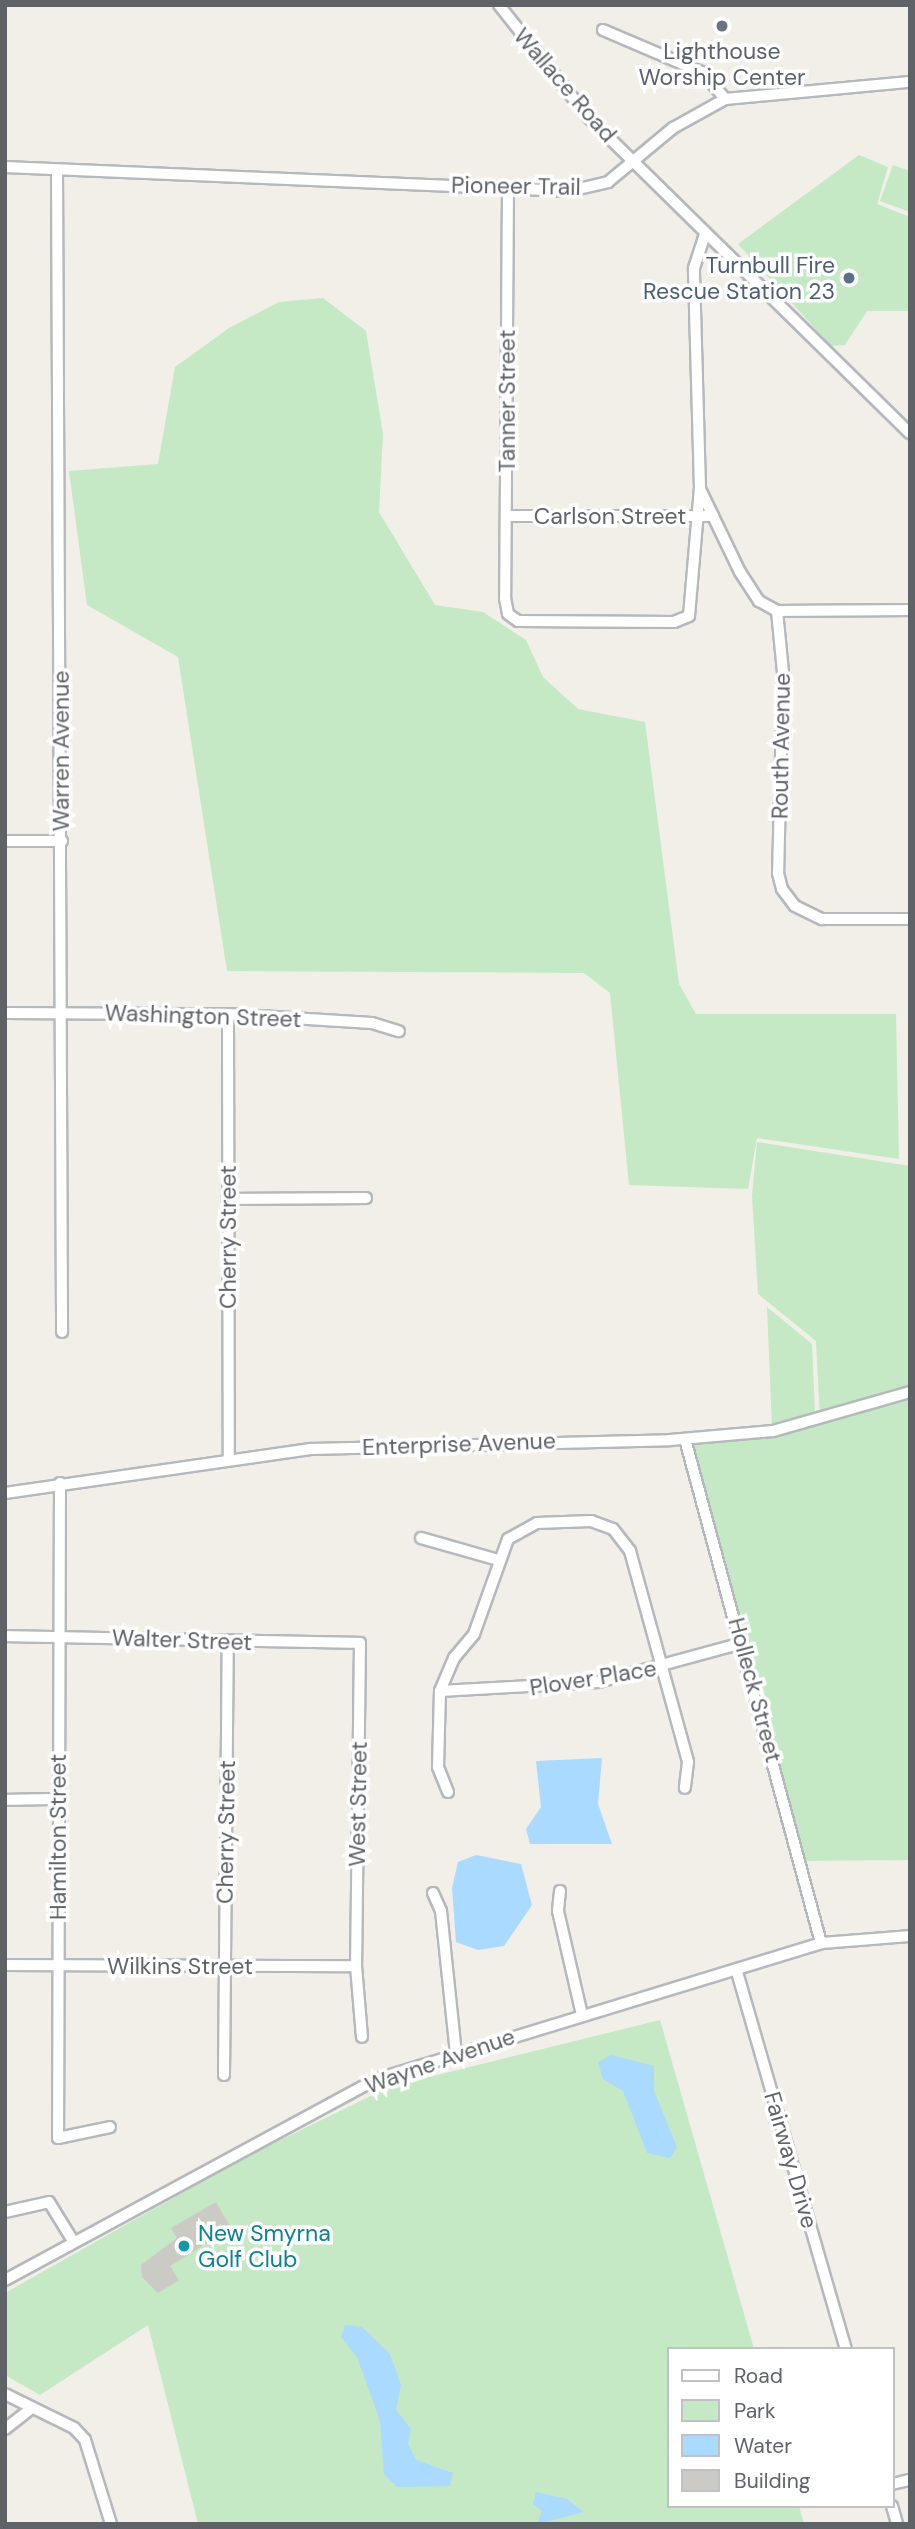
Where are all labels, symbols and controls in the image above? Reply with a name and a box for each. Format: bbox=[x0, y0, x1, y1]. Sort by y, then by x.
marker: Lighthouse Worship Center bbox=[714, 18, 730, 34]
street label: Wallace Road bbox=[508, 22, 622, 148]
place label: Lighthouse Worship Center bbox=[638, 37, 806, 91]
street label: Pioneer Trail bbox=[451, 171, 581, 201]
place label: Turnbull Fire Rescue Station 23 bbox=[643, 251, 835, 305]
marker: Turnbull Fire Rescue Station 23 bbox=[841, 270, 857, 286]
street label: Tanner Street bbox=[493, 330, 521, 472]
street label: Carlson Street bbox=[534, 502, 686, 530]
street label: Warren Avenue bbox=[47, 671, 75, 831]
street label: Routh Avenue bbox=[766, 673, 796, 819]
street label: Washington Street bbox=[104, 999, 302, 1033]
street label: Cherry Street bbox=[214, 1165, 242, 1309]
street label: Enterprise Avenue bbox=[362, 1427, 556, 1461]
street label: Holleck Street bbox=[722, 1615, 788, 1765]
street label: Walter Street bbox=[111, 1624, 253, 1656]
street label: Plover Place bbox=[528, 1654, 658, 1702]
street label: West Street bbox=[343, 1741, 373, 1867]
street label: Hamilton Street bbox=[44, 1754, 72, 1920]
street label: Cherry Street bbox=[211, 1760, 241, 1904]
street label: Wilkins Street bbox=[107, 1952, 253, 1980]
street label: Wayne Avenue bbox=[361, 2022, 519, 2100]
street label: Fairway Drive bbox=[758, 2089, 824, 2231]
place label: New Smyrna Golf Club bbox=[198, 2219, 331, 2273]
marker: New Smyrna Golf Club bbox=[176, 2238, 192, 2254]
legend bbox=[666, 2347, 894, 2508]
text: Road bbox=[734, 2362, 783, 2390]
text: Park bbox=[734, 2397, 775, 2425]
text: Water bbox=[734, 2432, 792, 2460]
text: Building bbox=[734, 2467, 810, 2495]

